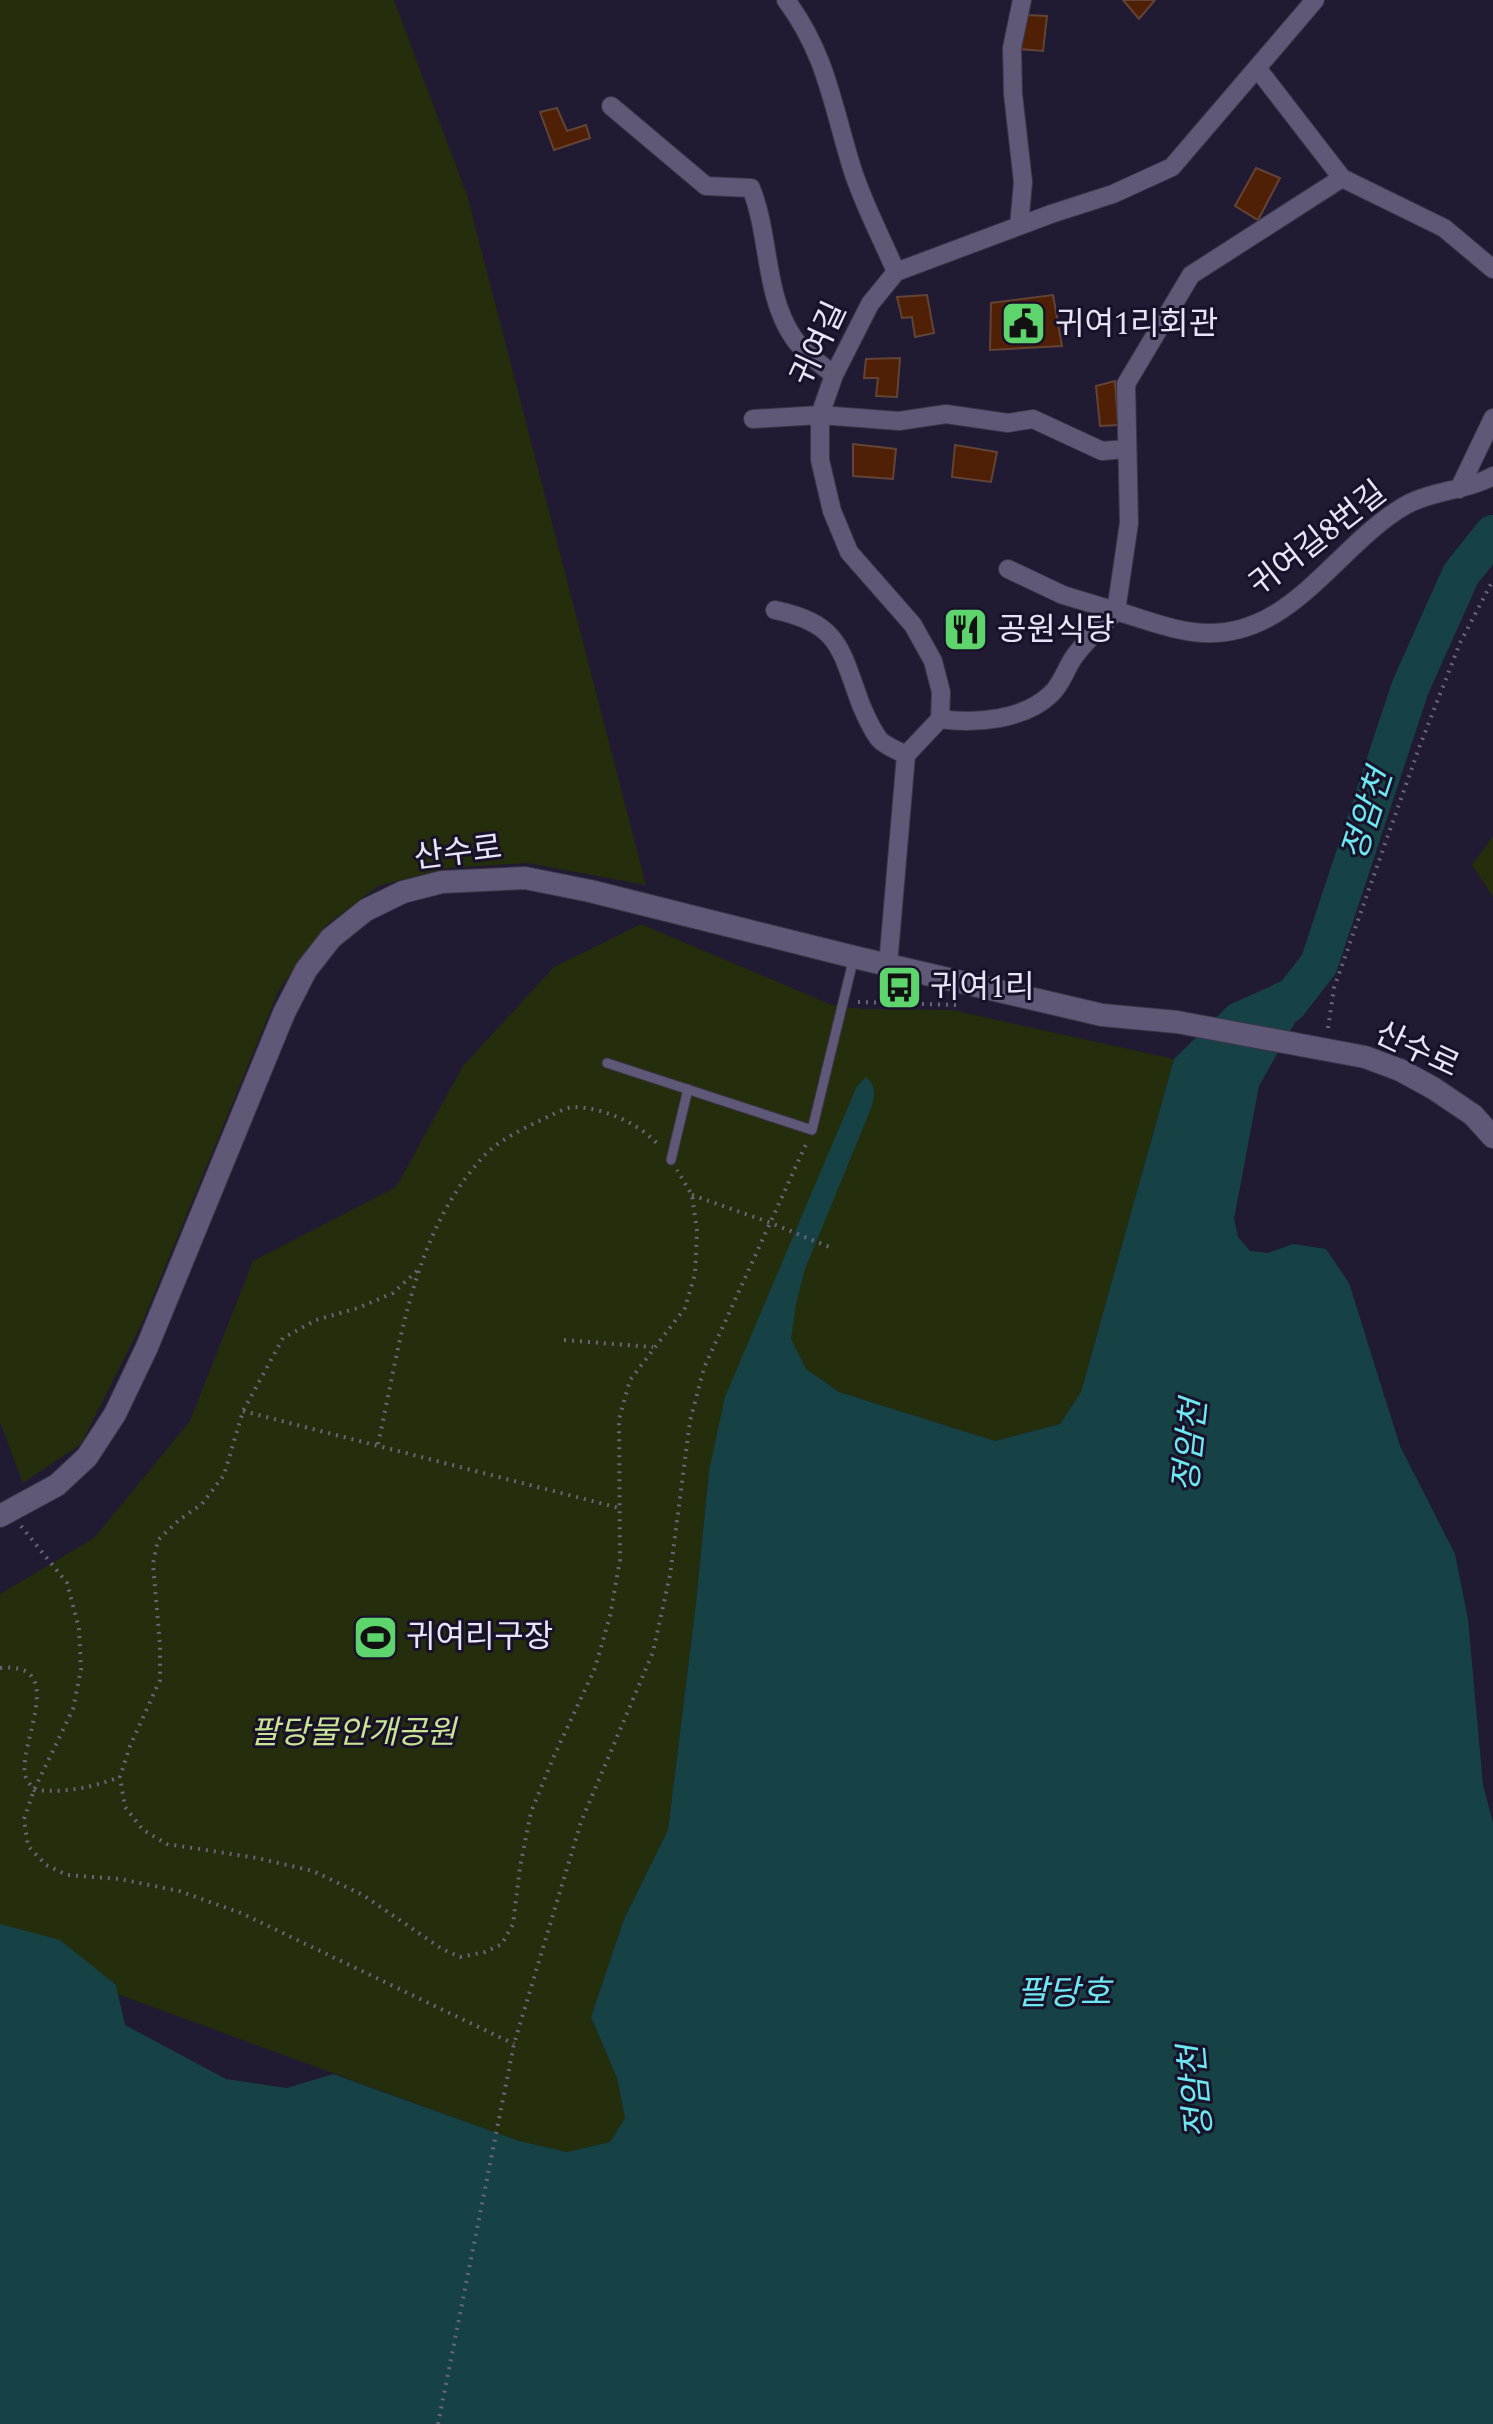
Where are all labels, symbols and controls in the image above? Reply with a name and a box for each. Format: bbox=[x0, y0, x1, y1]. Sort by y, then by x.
street label: 귀여길 bbox=[778, 294, 860, 394]
public building icon: 귀여1리회관 bbox=[1000, 300, 1048, 348]
place label: 귀여1리회관 bbox=[1055, 300, 1218, 349]
street label: 귀여길8번길 bbox=[1239, 469, 1397, 609]
restaurant icon: 공원식당 bbox=[942, 606, 990, 654]
place label: 공원식당 bbox=[997, 606, 1115, 655]
water label: 정암천 bbox=[1329, 759, 1408, 868]
street label: 산수로 bbox=[411, 823, 505, 883]
bus stop icon: 귀여1리 bbox=[875, 963, 923, 1011]
place label: 귀여1리 bbox=[930, 963, 1034, 1012]
street label: 산수로 bbox=[1367, 1009, 1467, 1091]
water label: 정암천 bbox=[1160, 1393, 1222, 1495]
sports icon: 귀여리구장 bbox=[351, 1613, 399, 1661]
place label: 귀여리구장 bbox=[406, 1613, 553, 1662]
park label: 팔당물안개공원 bbox=[250, 1709, 459, 1758]
water label: 팔당호 bbox=[1017, 1968, 1114, 2020]
water label: 정암천 bbox=[1167, 2039, 1227, 2141]

